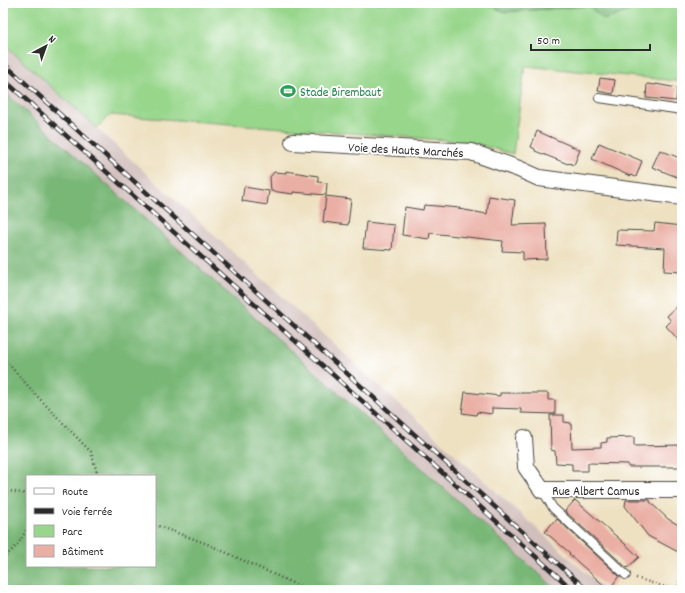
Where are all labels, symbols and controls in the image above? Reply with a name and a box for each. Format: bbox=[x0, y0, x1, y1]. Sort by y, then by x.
north arrow bbox=[26, 26, 66, 66]
scale bar bbox=[531, 26, 650, 52]
text: N bbox=[44, 32, 59, 48]
text: 50 m bbox=[537, 33, 560, 50]
sports icon: Stade Birembaut bbox=[279, 82, 297, 100]
place label: Stade Birembaut bbox=[300, 84, 382, 103]
street label: Voie des Hauts Marchés bbox=[348, 139, 464, 164]
legend bbox=[26, 475, 156, 567]
street label: Rue Albert Camus bbox=[552, 483, 640, 502]
text: Route bbox=[62, 484, 88, 501]
text: Voie ferrée bbox=[62, 504, 112, 521]
text: Parc bbox=[62, 524, 83, 541]
text: Bâtiment bbox=[62, 544, 104, 561]

